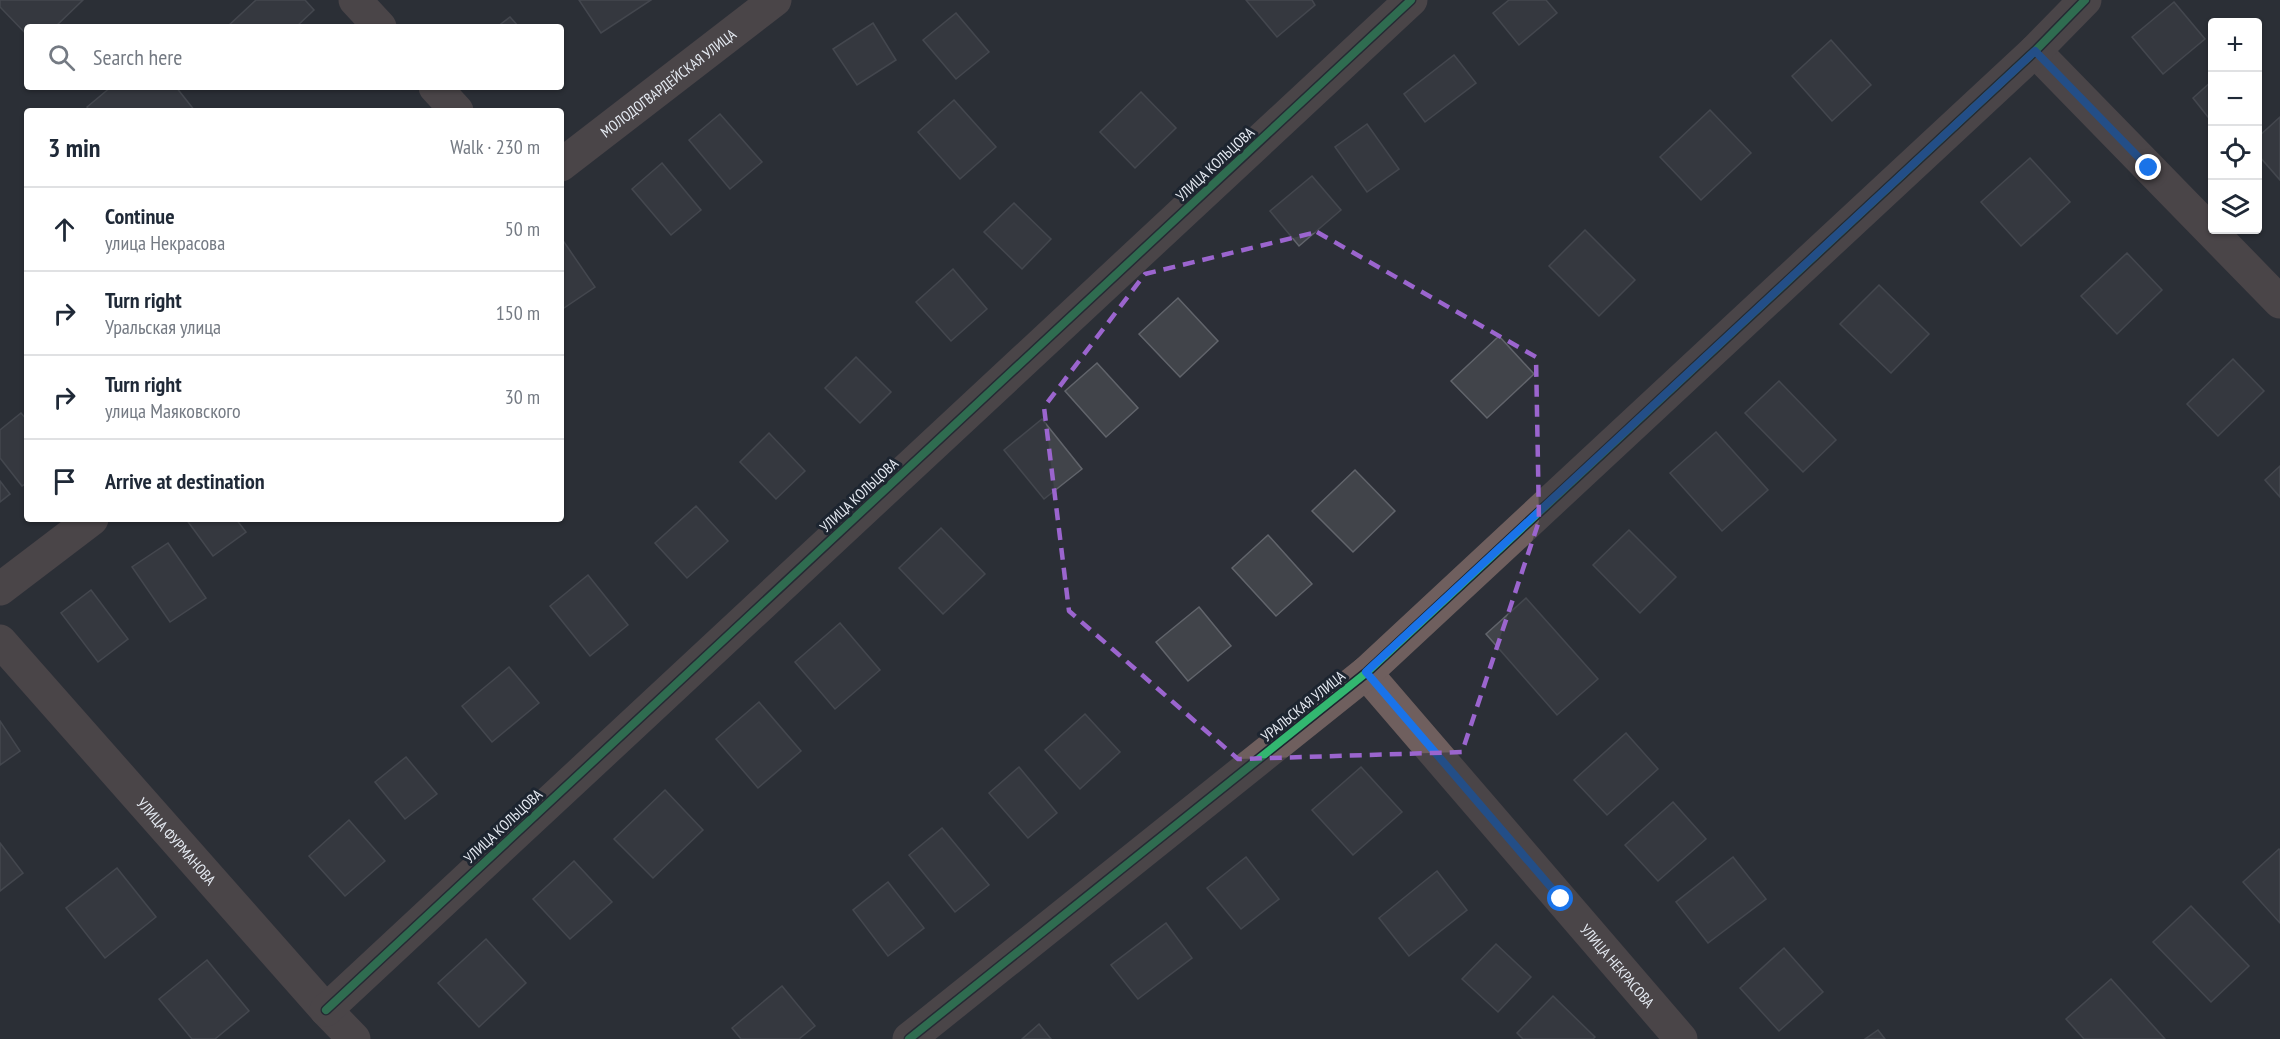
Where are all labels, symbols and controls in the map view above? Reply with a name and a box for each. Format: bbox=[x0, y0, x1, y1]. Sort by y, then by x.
map controls bbox=[2208, 18, 2262, 234]
button: + bbox=[2208, 18, 2262, 72]
search box bbox=[24, 24, 564, 90]
street label: МОЛОДОГВАРДЕЙСКАЯ УЛИЦА bbox=[596, 24, 740, 141]
icon: search bbox=[45, 41, 78, 74]
text: Search here bbox=[93, 43, 182, 71]
button: − bbox=[2208, 72, 2262, 126]
street label: УЛИЦА КОЛЬЦОВА bbox=[1172, 122, 1259, 205]
button: locate bbox=[2208, 126, 2262, 180]
text: 3 min bbox=[48, 131, 101, 164]
text: Walk · 230 m bbox=[450, 134, 540, 160]
route end bbox=[2135, 154, 2161, 180]
button: layers bbox=[2208, 180, 2262, 234]
text: Continue bbox=[105, 202, 175, 230]
icon: ahead bbox=[48, 213, 81, 246]
text: 50 m bbox=[505, 216, 540, 242]
text: улица Некрасова bbox=[105, 230, 225, 256]
text: Turn right bbox=[105, 286, 182, 314]
icon: right bbox=[48, 297, 81, 330]
text: 150 m bbox=[496, 300, 540, 326]
text: Уральская улица bbox=[105, 314, 221, 340]
text: Turn right bbox=[105, 370, 182, 398]
icon: right bbox=[48, 381, 81, 414]
text: 30 m bbox=[505, 384, 540, 410]
text: улица Маяковского bbox=[105, 398, 241, 424]
street label: УЛИЦА КОЛЬЦОВА bbox=[816, 453, 903, 536]
icon: arrive bbox=[48, 465, 81, 498]
text: Arrive at destination bbox=[105, 467, 265, 495]
street label: УРАЛЬСКАЯ УЛИЦА bbox=[1257, 666, 1350, 746]
street label: УЛИЦА КОЛЬЦОВА bbox=[460, 784, 547, 867]
street label: УЛИЦА ФУРМАНОВА bbox=[133, 794, 221, 889]
route start bbox=[1547, 885, 1573, 911]
street label: УЛИЦА НЕКРАСОВА bbox=[1577, 920, 1660, 1012]

